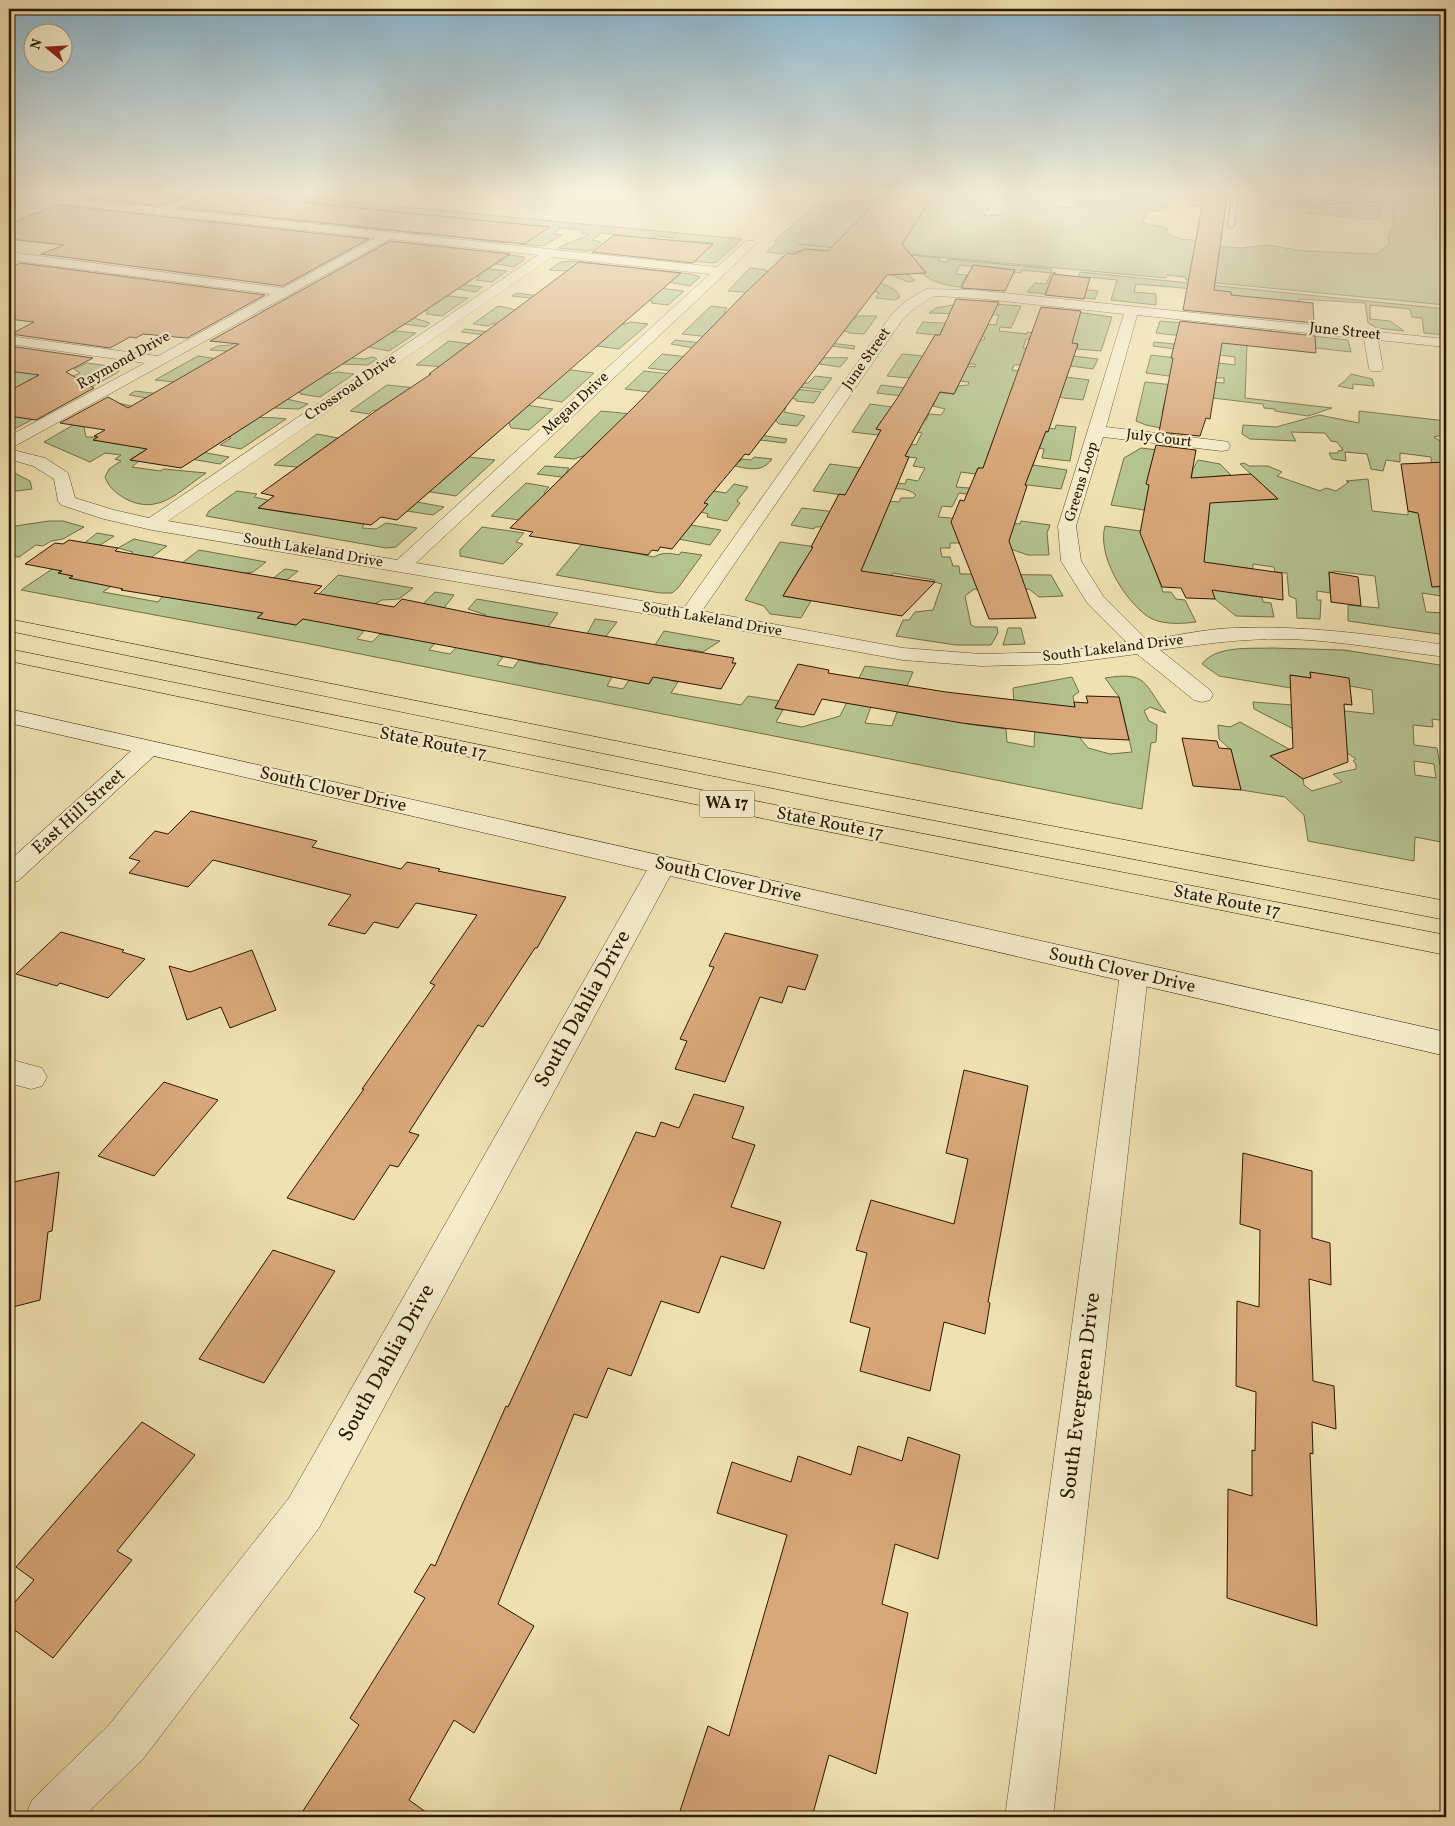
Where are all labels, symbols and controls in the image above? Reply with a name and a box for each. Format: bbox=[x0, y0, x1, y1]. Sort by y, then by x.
north arrow bbox=[22, 22, 72, 72]
text: N bbox=[26, 37, 48, 52]
street label: June Street bbox=[1308, 318, 1382, 346]
street label: June Street bbox=[838, 324, 896, 394]
street label: Raymond Drive bbox=[74, 327, 174, 395]
street label: Crossroad Drive bbox=[301, 349, 401, 427]
street label: Megan Drive bbox=[538, 368, 614, 440]
street label: July Court bbox=[1125, 425, 1193, 453]
street label: Greens Loop bbox=[1060, 439, 1104, 525]
street label: South Lakeland Drive bbox=[241, 528, 385, 574]
street label: South Lakeland Drive bbox=[640, 597, 784, 643]
street label: South Lakeland Drive bbox=[1041, 630, 1185, 668]
street label: State Route 17 bbox=[377, 721, 489, 767]
street label: South Clover Drive bbox=[257, 761, 409, 819]
street label: East Hill Street bbox=[27, 763, 131, 861]
road number: WA 17 bbox=[700, 791, 754, 818]
street label: State Route 17 bbox=[774, 801, 886, 847]
street label: South Clover Drive bbox=[652, 851, 804, 909]
street label: State Route 17 bbox=[1171, 879, 1283, 925]
street label: South Dahlia Drive bbox=[528, 925, 638, 1093]
street label: South Clover Drive bbox=[1046, 942, 1198, 1000]
street label: South Dahlia Drive bbox=[332, 1279, 442, 1447]
street label: South Evergreen Drive bbox=[1054, 1291, 1108, 1501]

